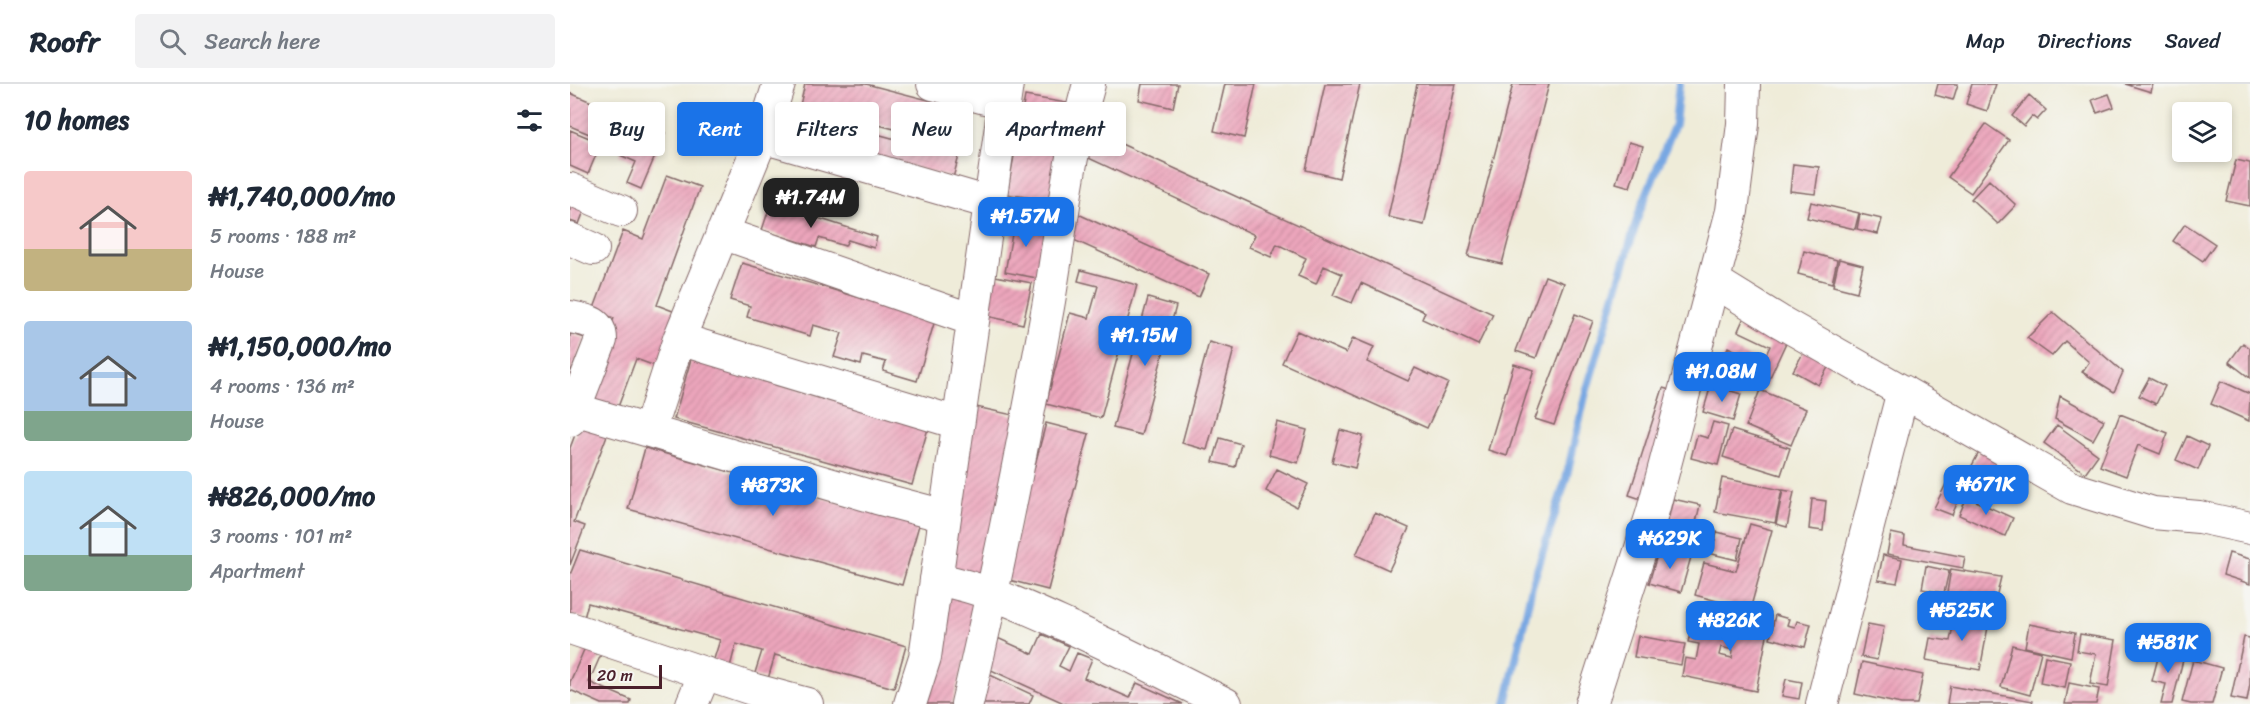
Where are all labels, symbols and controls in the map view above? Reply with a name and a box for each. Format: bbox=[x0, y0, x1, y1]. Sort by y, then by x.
search box bbox=[135, 14, 555, 68]
text: Roofr bbox=[30, 17, 99, 66]
text: Search here bbox=[204, 22, 320, 61]
text: Map bbox=[1966, 22, 2004, 60]
text: Directions bbox=[2037, 22, 2132, 60]
text: Saved bbox=[2165, 22, 2220, 60]
icon: search bbox=[156, 25, 189, 58]
text: 10 homes bbox=[24, 97, 129, 143]
chip: Buy bbox=[588, 102, 665, 156]
chip: Rent bbox=[677, 102, 763, 156]
chip: Filters bbox=[775, 102, 879, 156]
chip: New bbox=[891, 102, 973, 156]
chip: Apartment bbox=[985, 102, 1126, 156]
map controls bbox=[2172, 102, 2232, 162]
button: layers bbox=[2172, 102, 2232, 162]
icon: filters bbox=[513, 104, 546, 137]
text: ₦1,740,000/mo bbox=[210, 173, 395, 219]
pin: ₦1.74M bbox=[762, 178, 860, 229]
text: ₦1.74M bbox=[777, 180, 845, 215]
icon: home bbox=[72, 195, 144, 267]
pin: ₦1.57M bbox=[977, 197, 1075, 248]
text: ₦1.57M bbox=[992, 199, 1060, 234]
text: 5 rooms · 188 m² bbox=[210, 219, 356, 254]
text: House bbox=[210, 254, 264, 289]
pin: ₦1.15M bbox=[1096, 316, 1194, 367]
text: ₦1.15M bbox=[1112, 318, 1178, 353]
text: ₦1,150,000/mo bbox=[210, 323, 391, 369]
icon: home bbox=[72, 345, 144, 417]
pin: ₦1.08M bbox=[1673, 352, 1771, 403]
text: ₦1.08M bbox=[1688, 354, 1756, 389]
text: 4 rooms · 136 m² bbox=[210, 369, 355, 404]
text: House bbox=[210, 404, 264, 439]
pin: ₦671K bbox=[1944, 465, 2028, 516]
pin: ₦873K bbox=[731, 466, 815, 517]
text: ₦671K bbox=[1958, 467, 2014, 502]
text: ₦873K bbox=[743, 468, 803, 503]
text: ₦826,000/mo bbox=[210, 473, 375, 519]
icon: home bbox=[72, 495, 144, 567]
text: 3 rooms · 101 m² bbox=[210, 519, 352, 554]
pin: ₦629K bbox=[1628, 519, 1712, 570]
text: ₦629K bbox=[1640, 521, 1700, 556]
text: Apartment bbox=[210, 554, 304, 589]
pin: ₦525K bbox=[1920, 591, 2004, 642]
text: ₦525K bbox=[1931, 593, 1993, 628]
pin: ₦826K bbox=[1688, 601, 1772, 652]
text: ₦826K bbox=[1700, 603, 1760, 638]
pin: ₦581K bbox=[2126, 623, 2210, 674]
text: ₦581K bbox=[2139, 625, 2197, 660]
text: 20 m bbox=[597, 661, 633, 690]
scale bar bbox=[588, 662, 662, 690]

